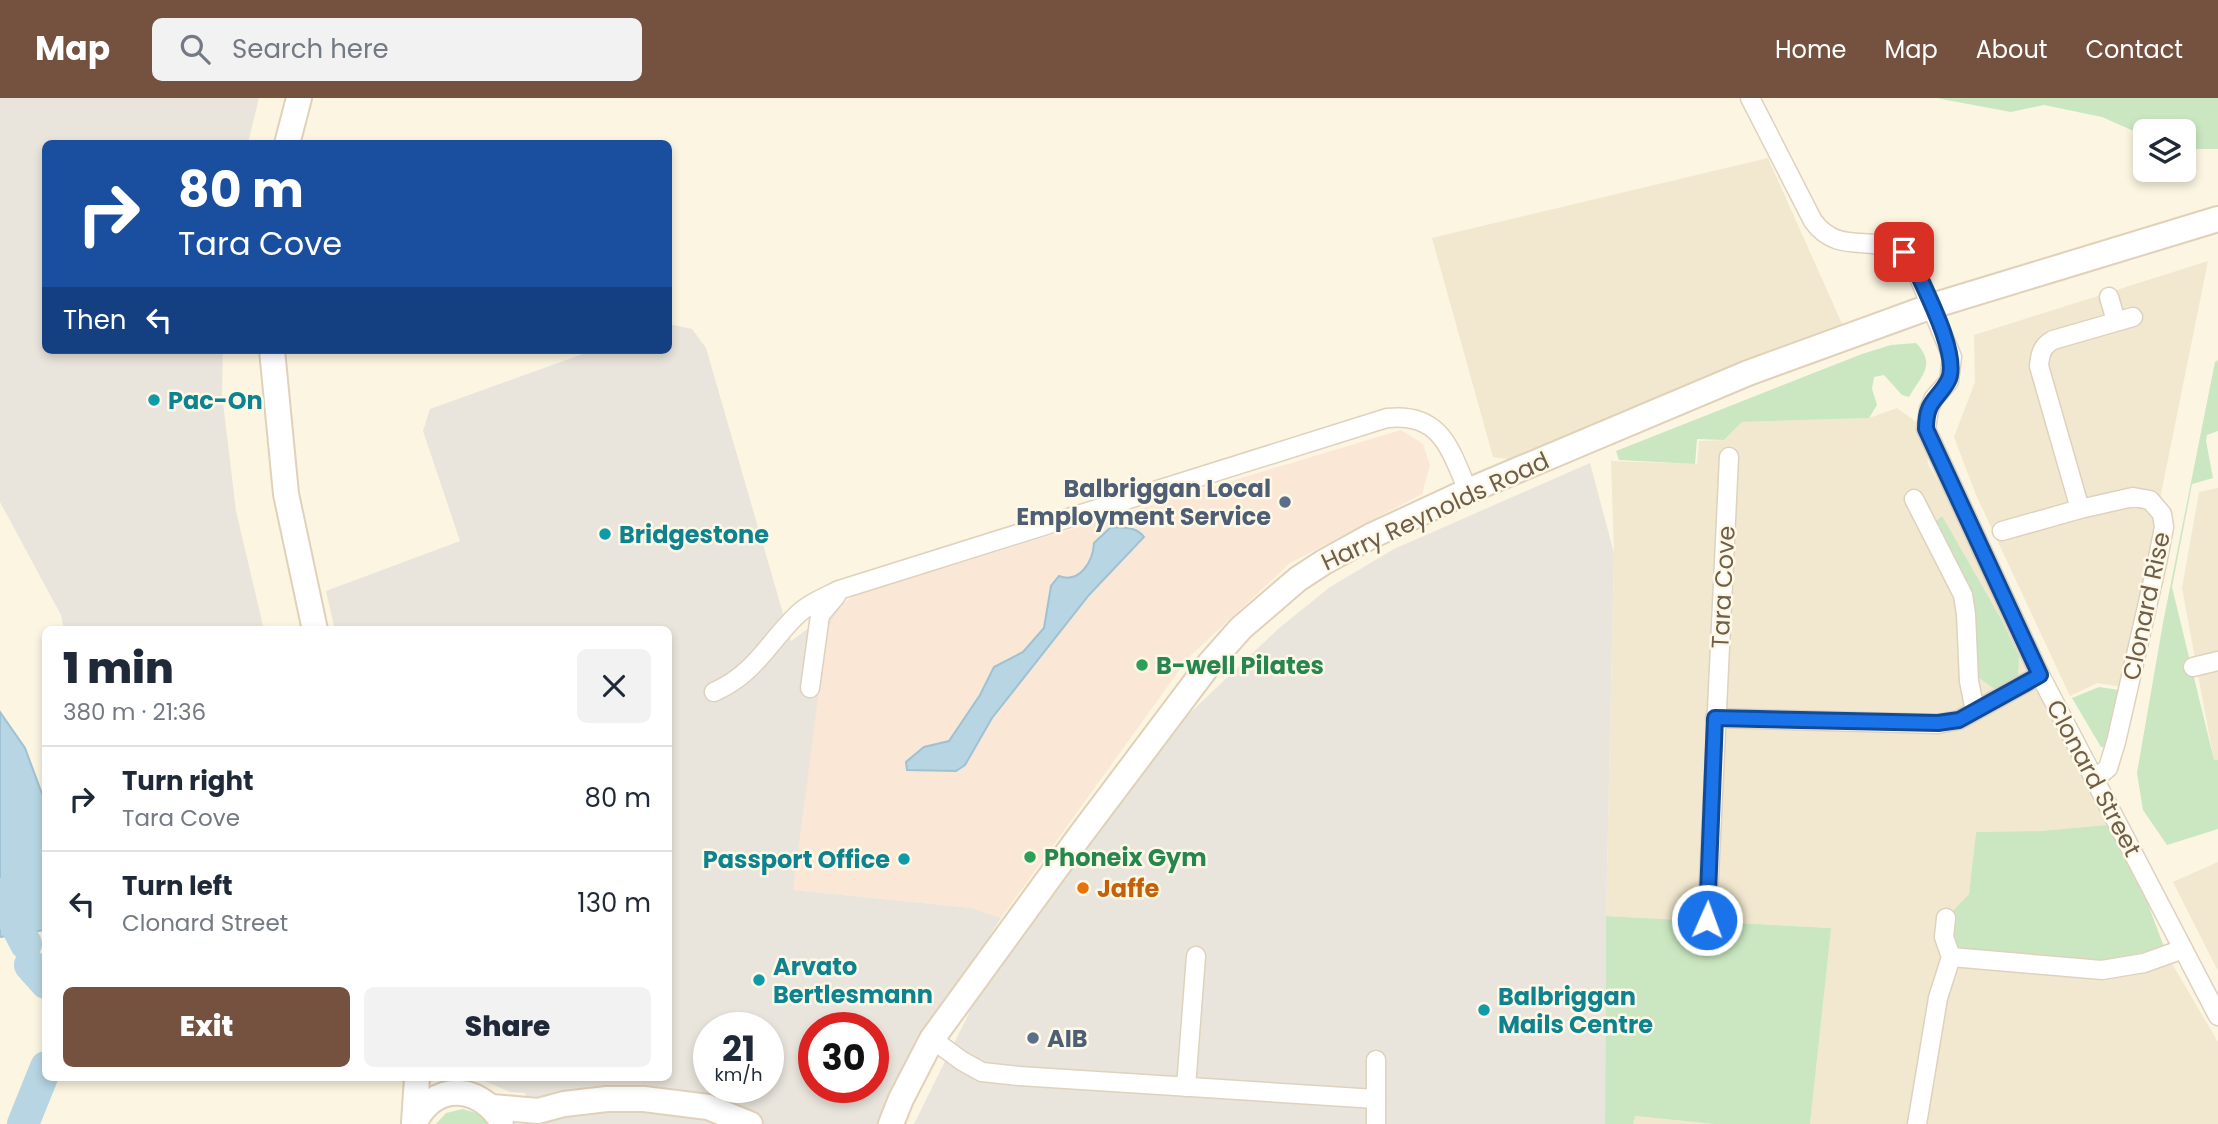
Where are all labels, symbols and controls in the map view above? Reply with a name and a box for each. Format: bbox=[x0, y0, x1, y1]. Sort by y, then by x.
search box bbox=[152, 18, 642, 81]
text: Map bbox=[35, 25, 110, 72]
icon: search bbox=[176, 30, 214, 68]
text: Search here bbox=[232, 31, 389, 67]
text: Home bbox=[1775, 33, 1847, 66]
text: Map bbox=[1885, 33, 1938, 66]
text: About bbox=[1976, 33, 2047, 66]
text: Contact bbox=[2085, 33, 2183, 66]
map controls bbox=[2133, 119, 2196, 182]
button: layers bbox=[2133, 119, 2196, 182]
text: 80 m bbox=[178, 156, 304, 224]
icon: right bbox=[63, 168, 154, 259]
text: Tara Cove bbox=[178, 221, 342, 266]
pin bbox=[1874, 222, 1934, 282]
icon: arrive bbox=[1885, 233, 1923, 271]
icon: left bbox=[140, 301, 178, 339]
text: Then bbox=[63, 302, 126, 338]
place label: Pac-On bbox=[168, 384, 263, 417]
marker: Pac-On bbox=[146, 392, 162, 408]
street label: Harry Reynolds Road bbox=[1316, 444, 1554, 578]
place label: Balbriggan Local Employment Service bbox=[1016, 472, 1271, 533]
marker: Balbriggan Local Employment Service bbox=[1277, 494, 1293, 510]
place label: Bridgestone bbox=[619, 518, 769, 551]
street label: Tara Cove bbox=[1703, 525, 1743, 649]
marker: Bridgestone bbox=[597, 526, 613, 542]
street label: Clonard Rise bbox=[2114, 529, 2178, 683]
text: 1 min bbox=[63, 639, 174, 698]
button: close bbox=[577, 649, 651, 723]
place label: B-well Pilates bbox=[1156, 649, 1324, 682]
marker: B-well Pilates bbox=[1134, 657, 1150, 673]
street label: Clonard Street bbox=[2039, 694, 2149, 862]
text: 380 m · 21:36 bbox=[63, 696, 206, 728]
text: Turn right bbox=[122, 763, 254, 799]
icon: right bbox=[63, 780, 101, 818]
text: 80 m bbox=[585, 780, 651, 816]
text: Tara Cove bbox=[122, 802, 240, 834]
place label: Phoneix Gym bbox=[1044, 841, 1207, 874]
place label: Passport Office bbox=[703, 843, 890, 876]
marker: Phoneix Gym bbox=[1022, 849, 1038, 865]
marker: Passport Office bbox=[896, 851, 912, 867]
text: Turn left bbox=[122, 868, 233, 904]
place label: Jaffe bbox=[1097, 872, 1159, 905]
marker: Jaffe bbox=[1075, 880, 1091, 896]
position arrow bbox=[1670, 883, 1744, 957]
icon: left bbox=[63, 885, 101, 923]
text: 130 m bbox=[577, 885, 651, 921]
text: Clonard Street bbox=[122, 907, 288, 939]
place label: Arvato Bertlesmann bbox=[773, 950, 933, 1011]
marker: Arvato Bertlesmann bbox=[751, 972, 767, 988]
place label: Balbriggan Mails Centre bbox=[1498, 980, 1653, 1041]
button: Exit bbox=[63, 987, 350, 1067]
button: Share bbox=[364, 987, 651, 1067]
marker: Balbriggan Mails Centre bbox=[1476, 1002, 1492, 1018]
speed limit sign: 30 bbox=[798, 1012, 889, 1103]
place label: AIB bbox=[1047, 1022, 1088, 1055]
text: 21 bbox=[722, 1024, 755, 1073]
marker: AIB bbox=[1025, 1030, 1041, 1046]
text: km/h bbox=[715, 1062, 762, 1087]

